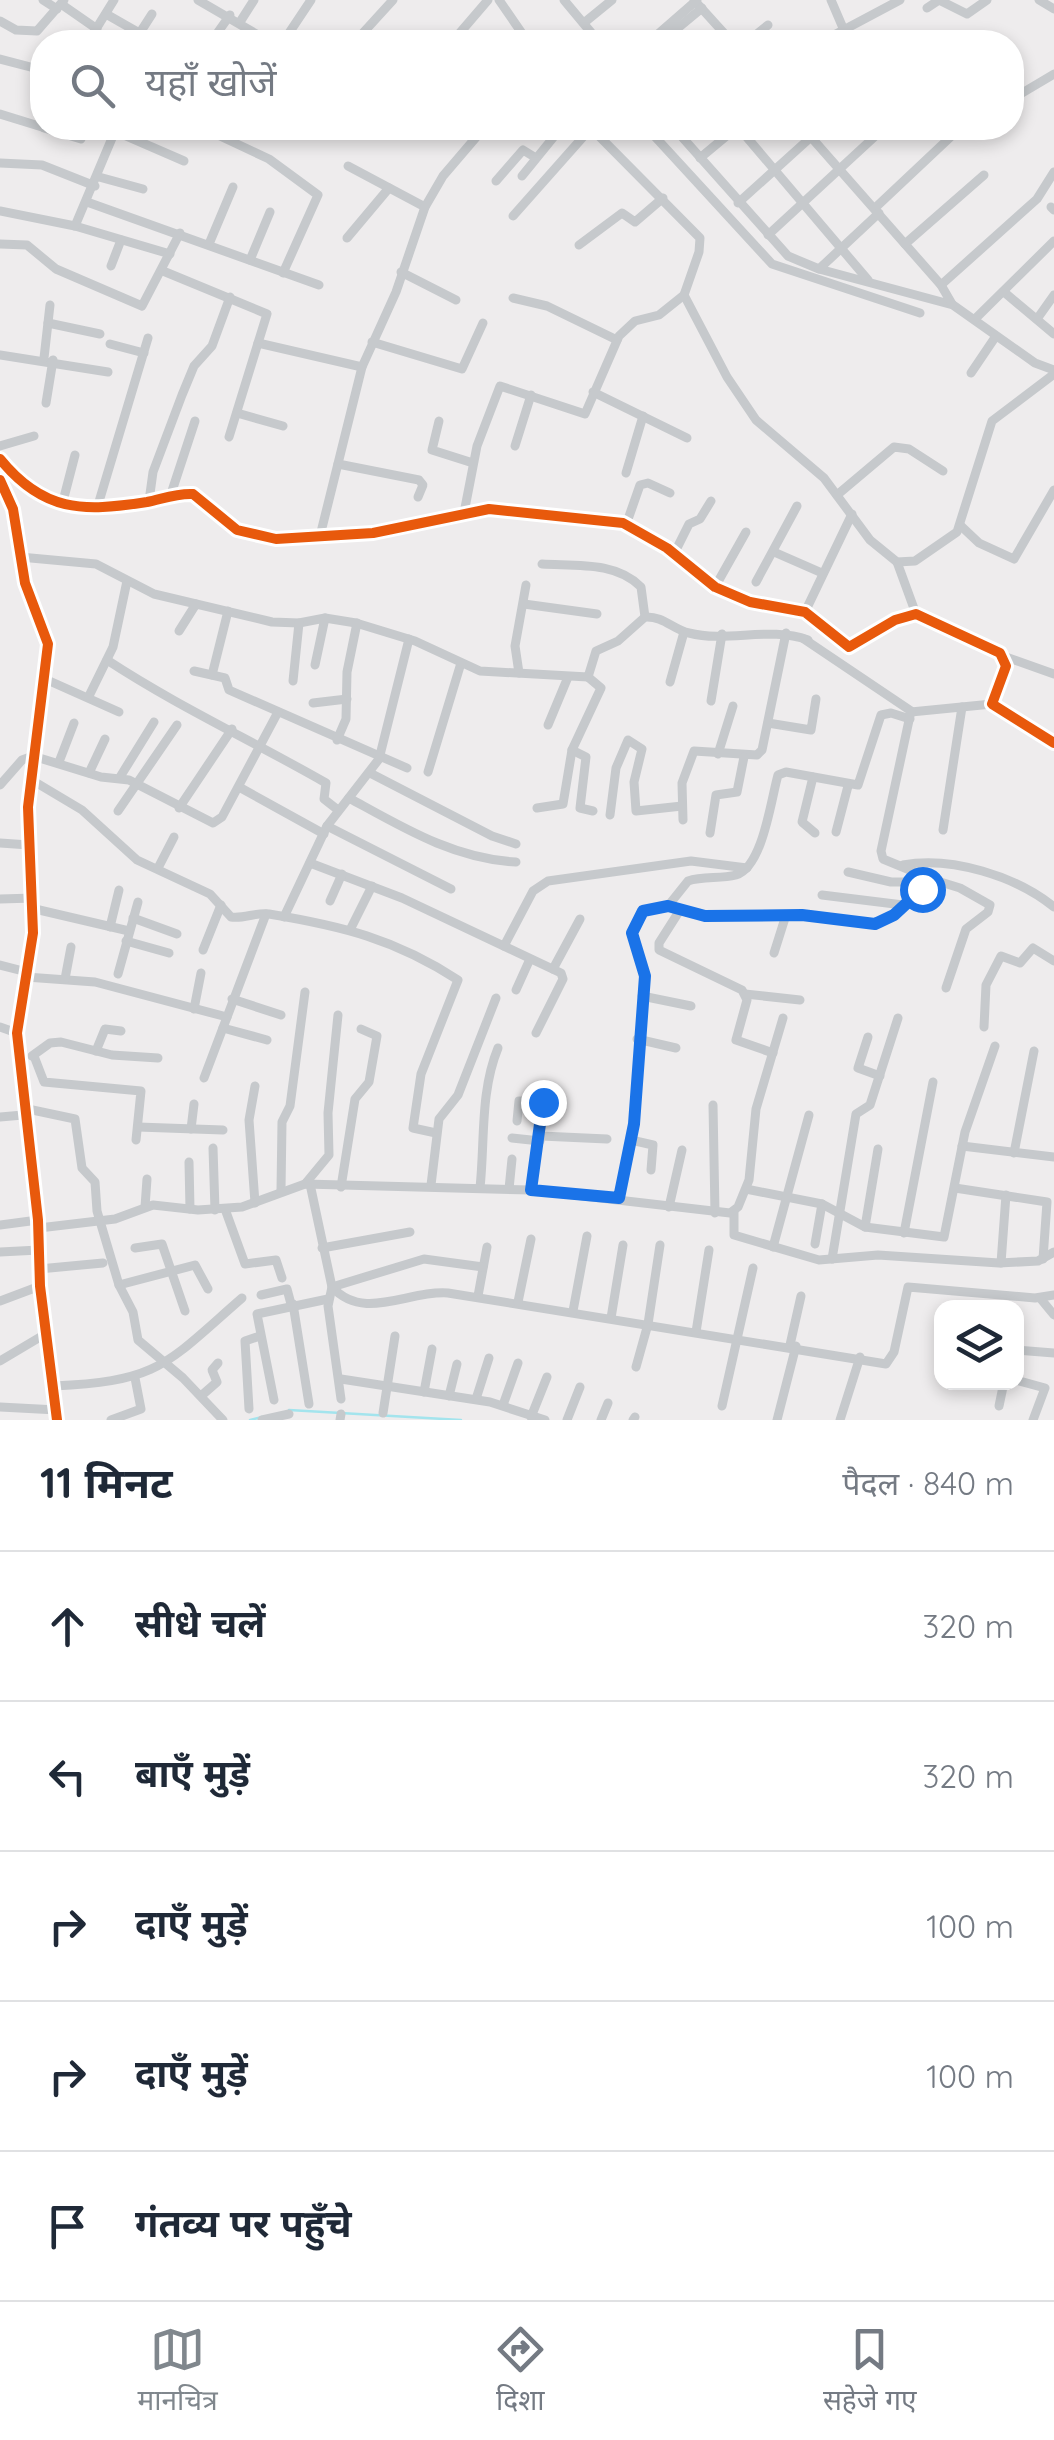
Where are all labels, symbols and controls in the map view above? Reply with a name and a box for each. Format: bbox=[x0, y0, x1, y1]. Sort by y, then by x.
search box bbox=[30, 30, 1024, 140]
icon: search bbox=[65, 58, 120, 113]
text: यहाँ खोजें bbox=[145, 58, 277, 106]
route start bbox=[900, 867, 946, 913]
route end bbox=[521, 1080, 567, 1126]
map controls bbox=[934, 1300, 1024, 1390]
button: layers bbox=[934, 1300, 1024, 1390]
text: 11 मिनट bbox=[40, 1456, 173, 1509]
text: पैदल · 840 m bbox=[842, 1463, 1014, 1503]
icon: ahead bbox=[40, 1599, 95, 1654]
text: सीधे चलें bbox=[135, 1599, 265, 1647]
text: 320 m bbox=[923, 1606, 1014, 1646]
icon: left bbox=[40, 1749, 95, 1804]
text: बाएँ मुड़ें bbox=[135, 1749, 250, 1797]
text: 320 m bbox=[923, 1756, 1014, 1796]
icon: right bbox=[40, 1899, 95, 1954]
text: दाएँ मुड़ें bbox=[135, 1899, 248, 1947]
text: 100 m bbox=[926, 1906, 1014, 1946]
icon: right bbox=[40, 2049, 95, 2104]
text: दाएँ मुड़ें bbox=[135, 2049, 248, 2097]
text: 100 m bbox=[926, 2056, 1014, 2096]
icon: arrive bbox=[40, 2199, 95, 2254]
text: गंतव्य पर पहुँचे bbox=[135, 2199, 352, 2247]
tab: मानचित्र bbox=[138, 2322, 218, 2421]
tab: दिशा bbox=[493, 2322, 548, 2421]
tab: सहेजे गए bbox=[823, 2322, 916, 2421]

